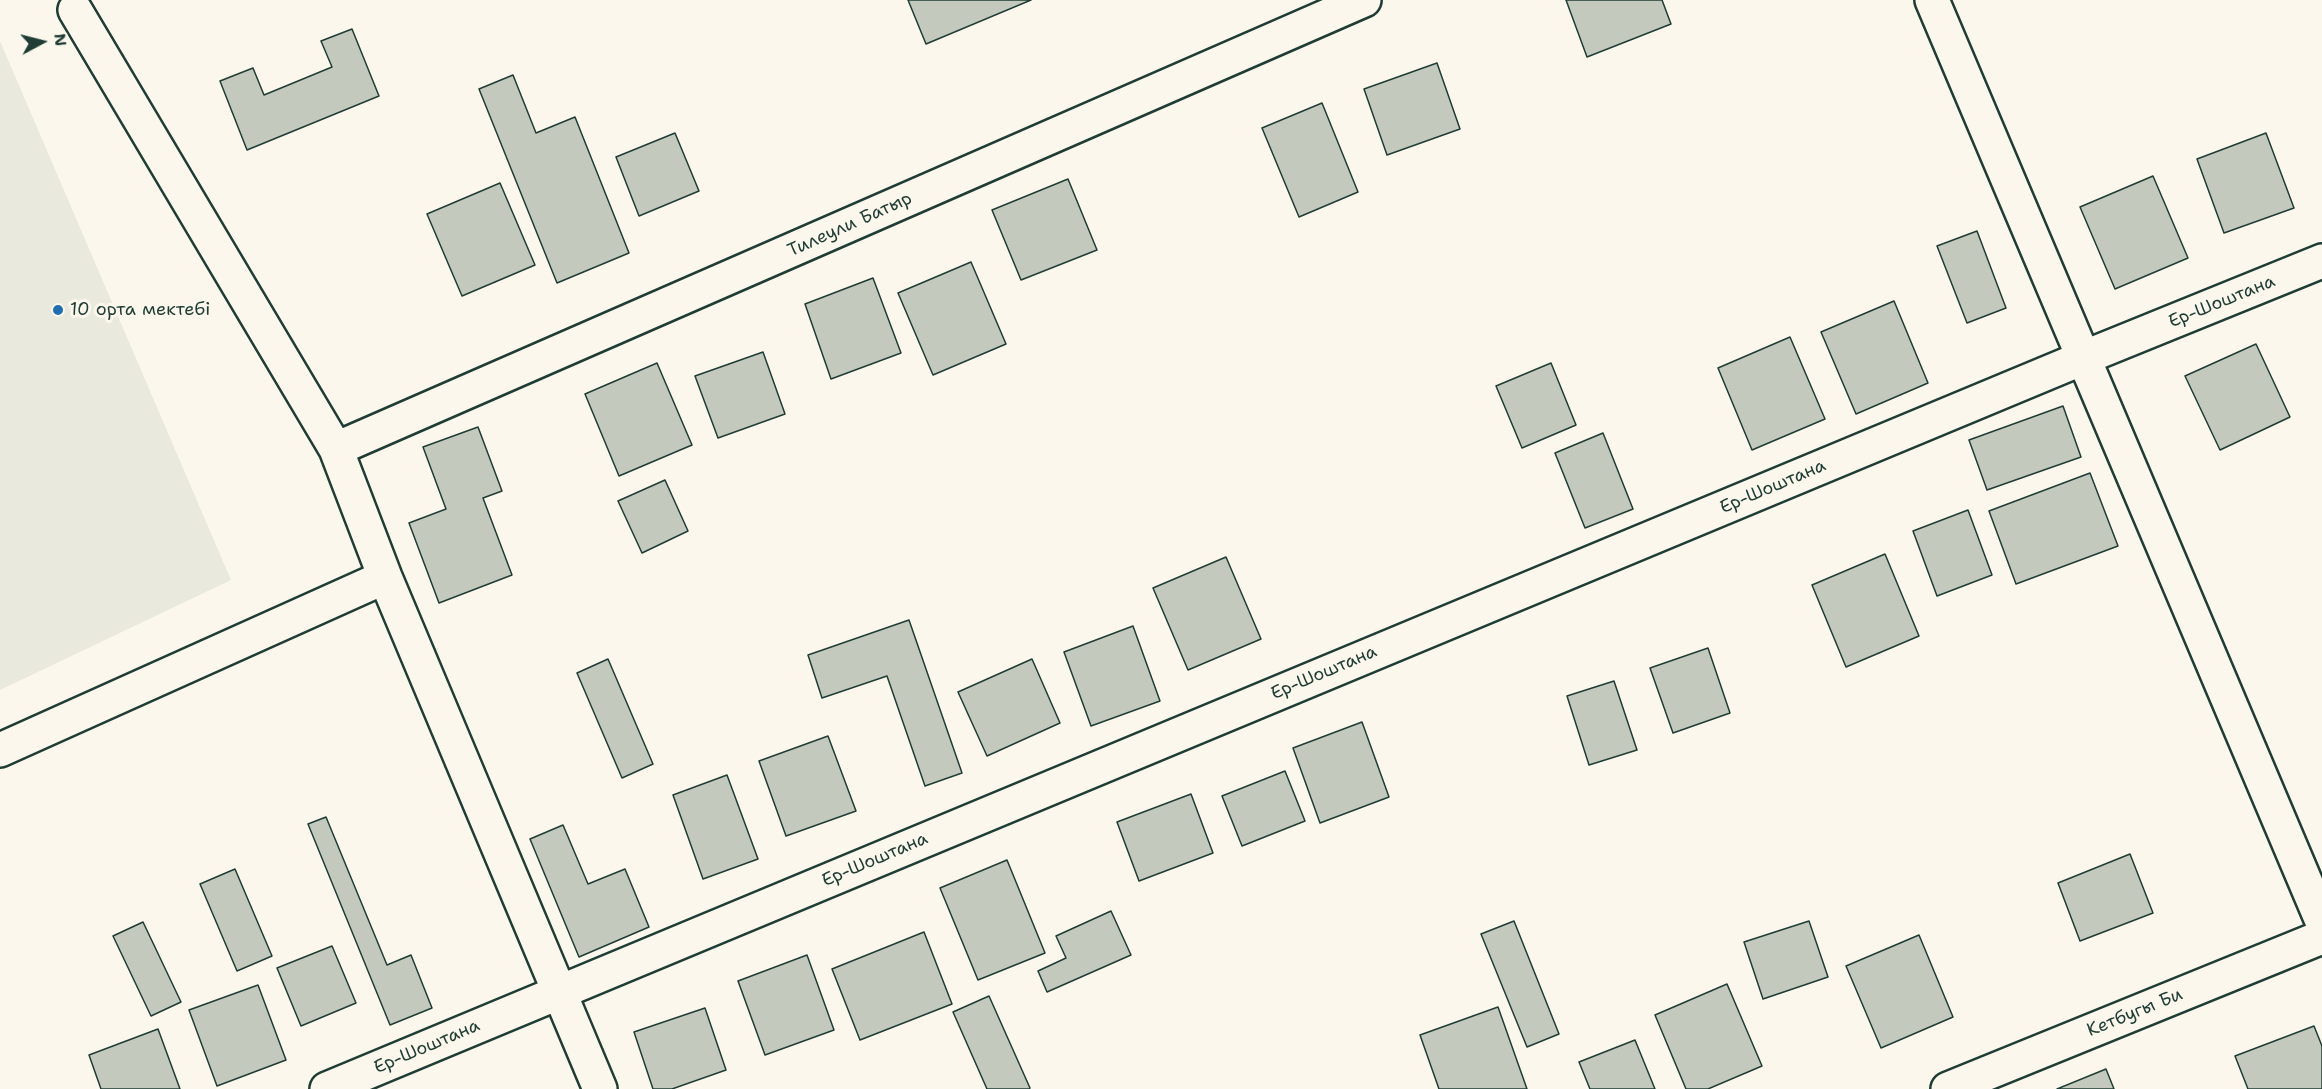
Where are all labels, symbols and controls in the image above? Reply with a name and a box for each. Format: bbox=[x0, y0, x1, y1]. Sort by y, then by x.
north arrow bbox=[12, 12, 72, 72]
text: N bbox=[49, 32, 72, 47]
street label: Тилеули Батыр bbox=[785, 188, 915, 262]
street label: Ер-Шоштана bbox=[2166, 271, 2278, 333]
place label: 10 орта мектебі bbox=[70, 299, 210, 321]
marker: 10 орта мектебі bbox=[51, 303, 65, 317]
street label: Ер-Шоштана bbox=[1717, 455, 1829, 519]
street label: Ер-Шоштана bbox=[1268, 641, 1380, 705]
street label: Ер-Шоштана bbox=[819, 828, 931, 892]
street label: Кетбугы Би bbox=[2084, 984, 2186, 1042]
street label: Ер-Шоштана bbox=[371, 1015, 483, 1079]

